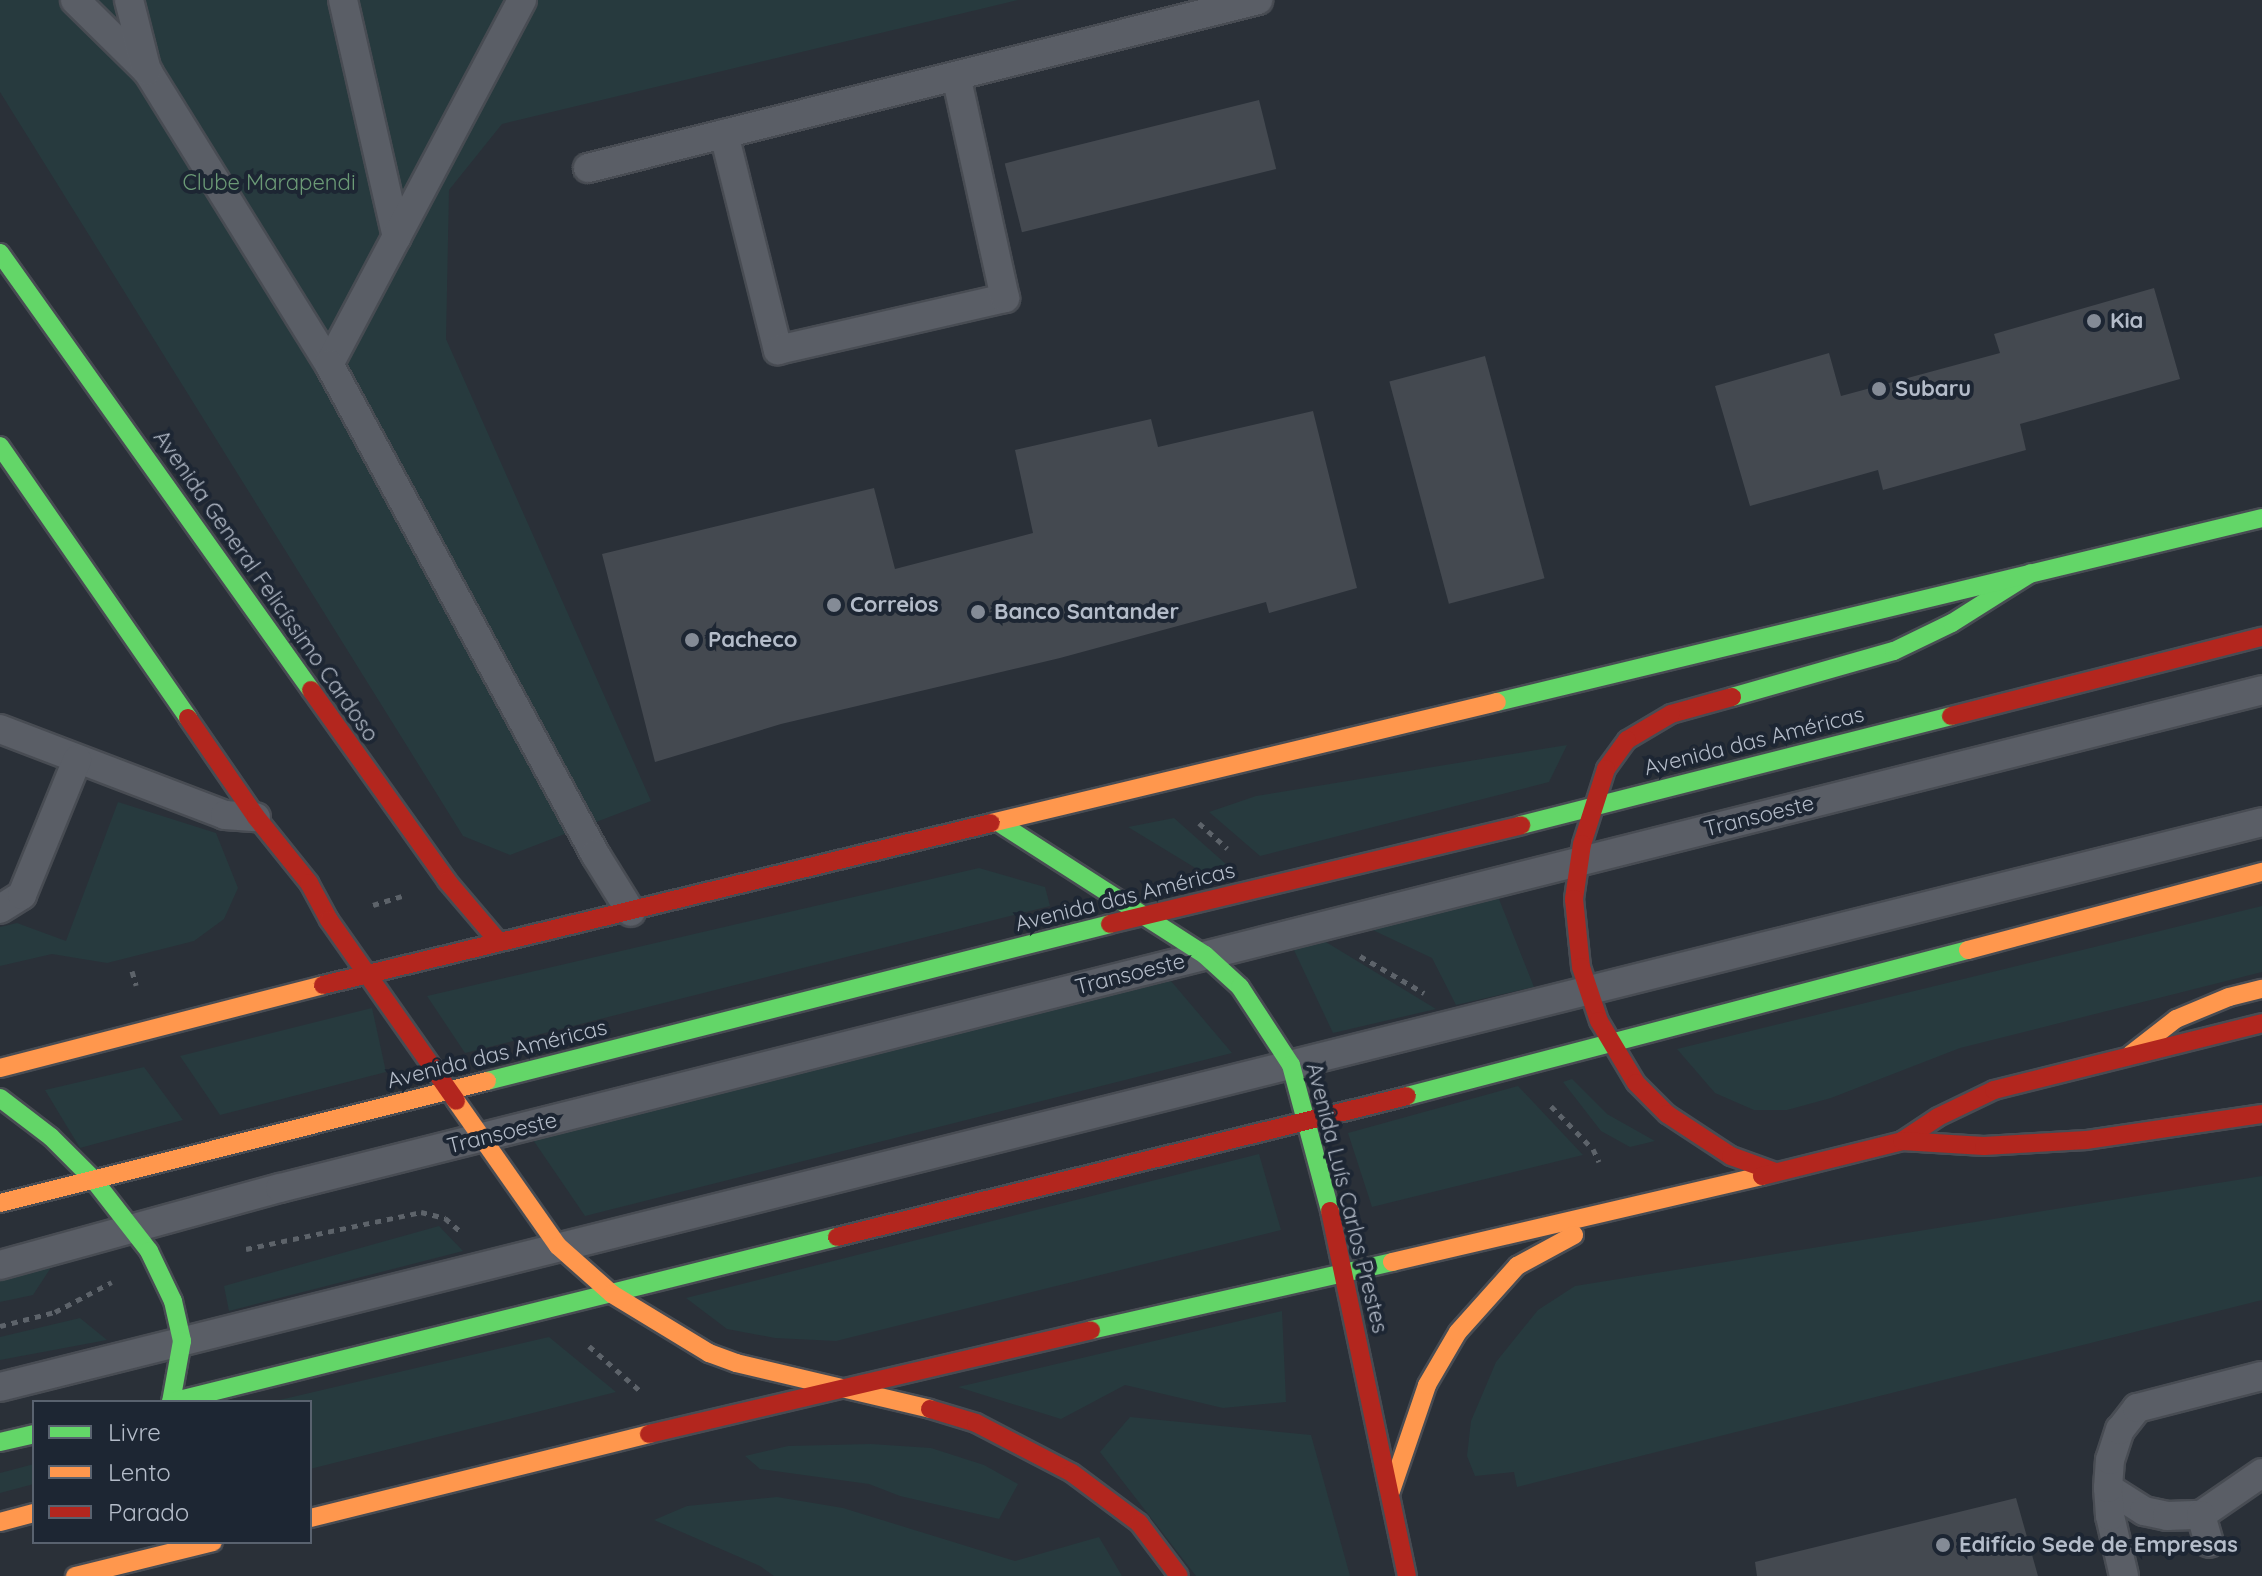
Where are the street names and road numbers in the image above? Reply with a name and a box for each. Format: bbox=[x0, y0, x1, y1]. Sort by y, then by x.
street label: Avenida General Felicíssimo Cardoso bbox=[148, 425, 384, 747]
street label: Avenida das Américas bbox=[1641, 701, 1867, 781]
street label: Transoeste bbox=[1701, 790, 1817, 842]
street label: Avenida das Américas bbox=[1012, 857, 1238, 937]
street label: Transoeste bbox=[1072, 948, 1188, 1000]
street label: Avenida das Américas bbox=[384, 1014, 610, 1094]
street label: Avenida Luís Carlos Prestes bbox=[1301, 1060, 1393, 1336]
street label: Transoeste bbox=[444, 1107, 560, 1159]

